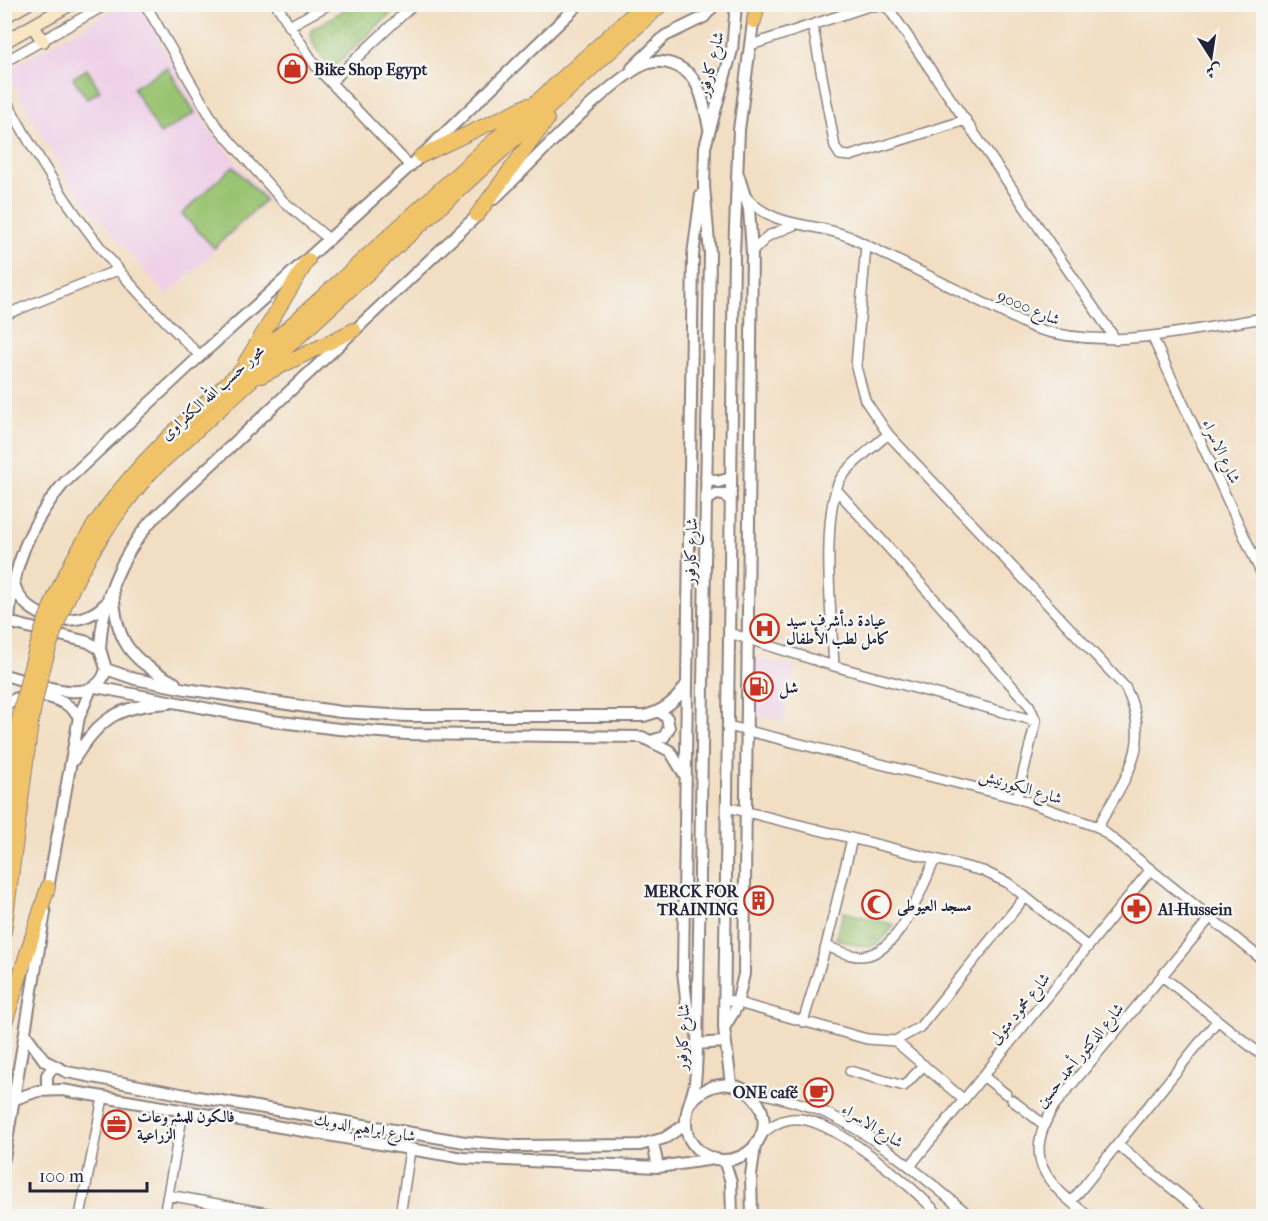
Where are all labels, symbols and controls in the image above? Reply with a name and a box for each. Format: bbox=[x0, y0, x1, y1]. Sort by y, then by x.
north arrow bbox=[1181, 27, 1241, 87]
street label: شارع كارفور bbox=[693, 30, 732, 102]
shop icon: Bike Shop Egypt bbox=[277, 53, 309, 85]
place label: Bike Shop Egypt bbox=[314, 60, 427, 80]
text: ش bbox=[1204, 60, 1224, 82]
street label: شارع 9000 bbox=[993, 286, 1063, 333]
street label: محور حسب الله الكفراوى bbox=[155, 338, 269, 445]
street label: شارع الاسراء bbox=[1195, 416, 1245, 488]
street label: شارع كارفور bbox=[680, 517, 705, 587]
place label: عيادة د.أشرف سيد كامل لطب الأطفال bbox=[786, 609, 890, 650]
hospital icon: عيادة د.أشرف سيد كامل لطب الأطفال bbox=[749, 613, 781, 645]
fuel station icon: شل bbox=[742, 671, 774, 703]
place label: شل bbox=[779, 678, 798, 699]
street label: شارع الكورنيش bbox=[976, 765, 1065, 812]
place label: MERCK FOR TRAINING bbox=[643, 882, 739, 919]
building icon: MERCK FOR TRAINING bbox=[743, 884, 775, 916]
mosque icon: مسجد العيوطى bbox=[860, 889, 892, 921]
pharmacy icon: Al-Hussein bbox=[1121, 893, 1153, 925]
place label: مسجد العيوطى bbox=[897, 896, 972, 916]
place label: Al-Hussein bbox=[1157, 900, 1233, 919]
street label: شارع محمود متولى bbox=[985, 969, 1057, 1050]
street label: شارع الدكتور أحمد حسين bbox=[1030, 998, 1131, 1114]
street label: شارع كارفور bbox=[672, 1003, 697, 1073]
cafe icon: ONE café bbox=[803, 1076, 835, 1108]
place label: ONE café bbox=[733, 1083, 798, 1102]
street label: شارع الاسراء bbox=[836, 1099, 907, 1155]
place label: فالكون للمشروعات الزراعية bbox=[137, 1107, 235, 1144]
office icon: فالكون للمشروعات الزراعية bbox=[100, 1109, 132, 1141]
street label: شارع ابراهيم الدوبك bbox=[311, 1109, 417, 1153]
scale bar bbox=[30, 1155, 147, 1193]
text: 100 m bbox=[39, 1166, 84, 1187]

